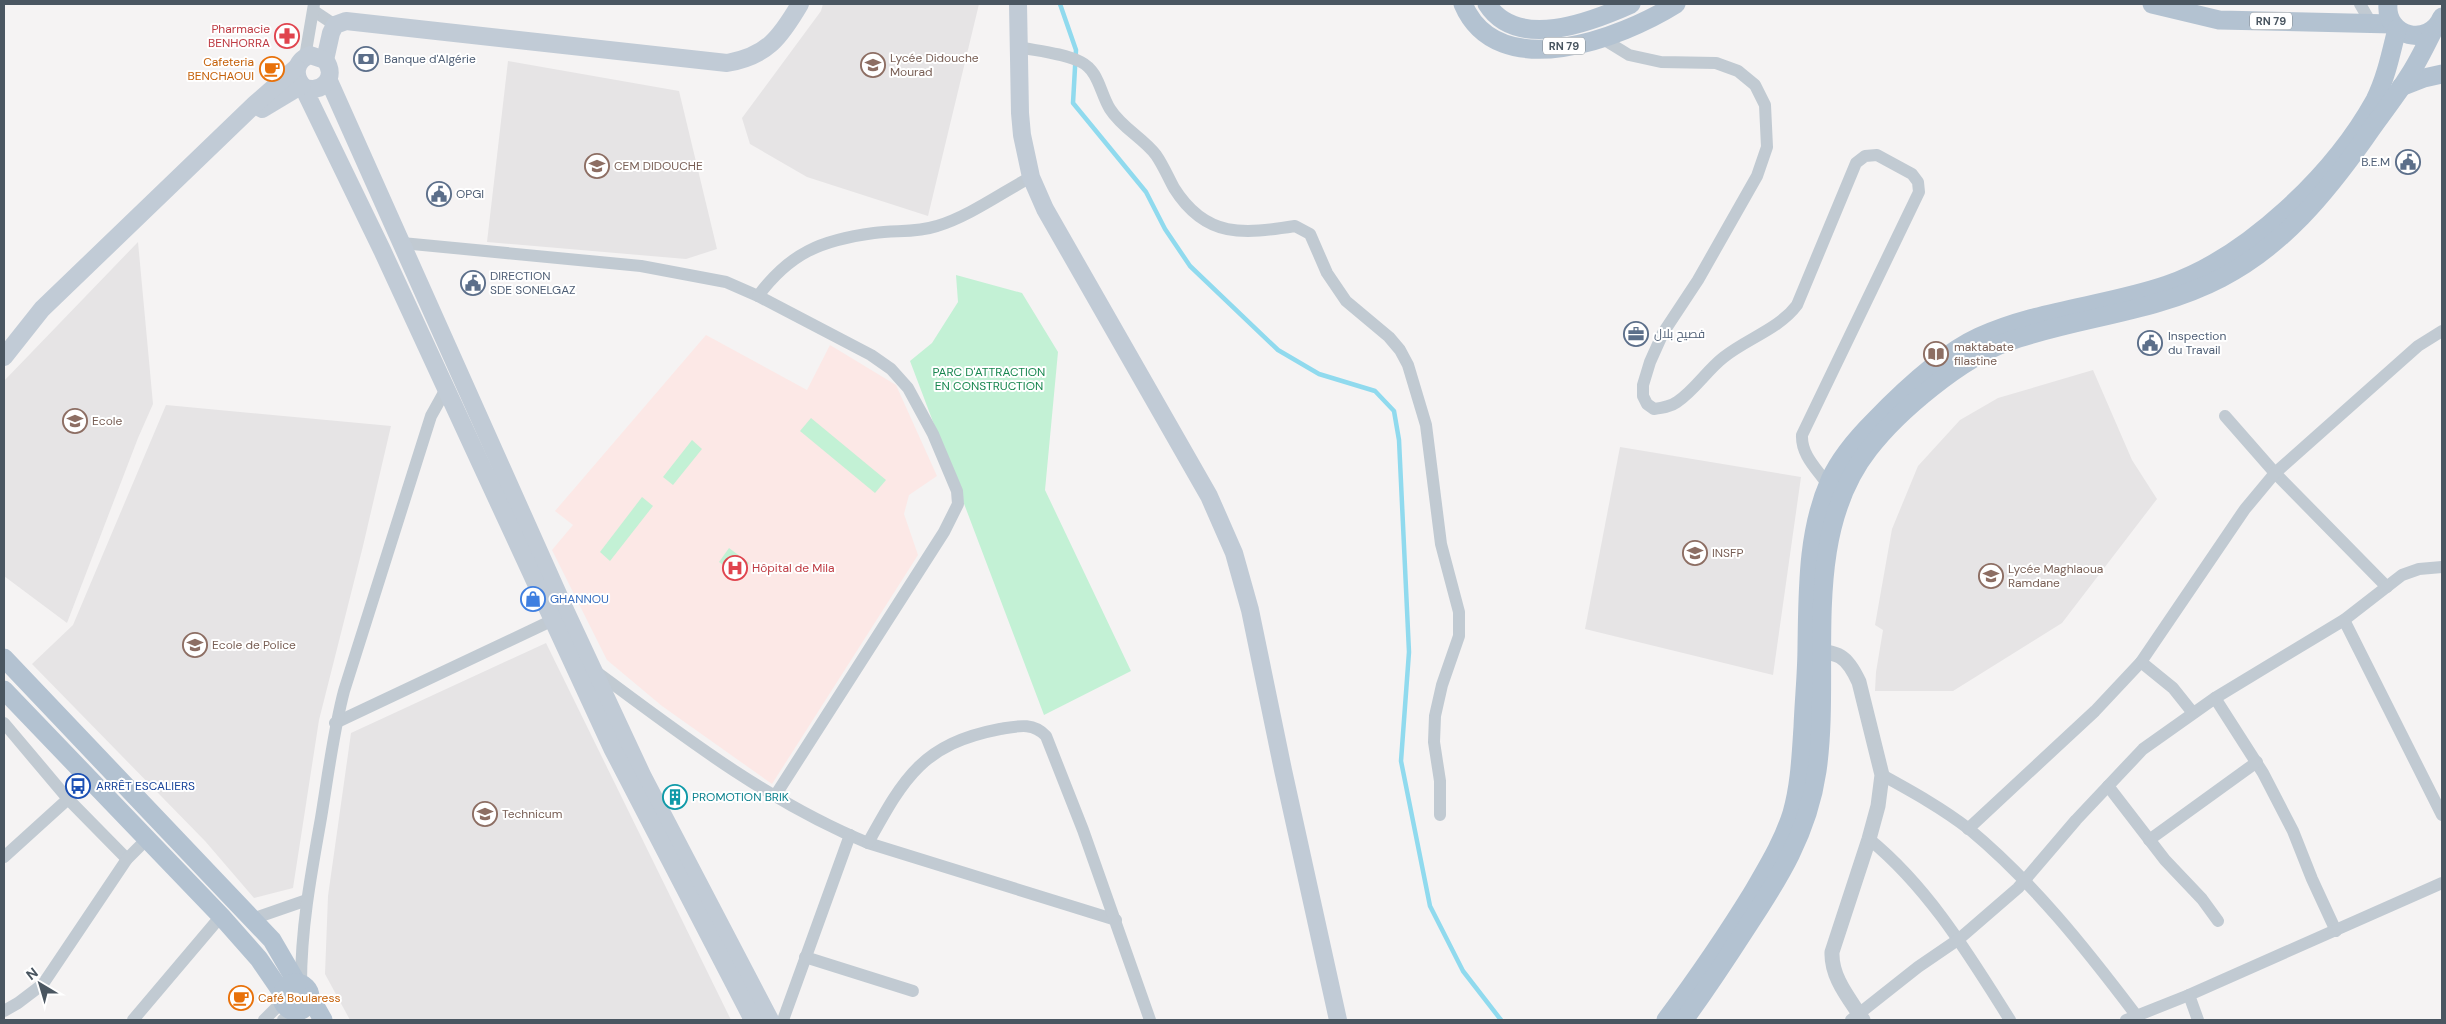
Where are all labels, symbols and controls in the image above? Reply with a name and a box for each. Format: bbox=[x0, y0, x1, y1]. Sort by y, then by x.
road number: RN 79 bbox=[2250, 12, 2292, 30]
place label: Pharmacie BENHORRA bbox=[208, 21, 270, 51]
pharmacy icon: Pharmacie BENHORRA bbox=[274, 23, 300, 49]
road number: RN 79 bbox=[1543, 37, 1585, 54]
bank icon: Banque d'Algérie bbox=[353, 46, 379, 72]
place label: Lycée Didouche Mourad bbox=[890, 50, 979, 80]
place label: Banque d'Algérie bbox=[384, 51, 476, 67]
school or university icon: Lycée Didouche Mourad bbox=[860, 52, 886, 78]
place label: Cafeteria BENCHAOUI bbox=[187, 54, 254, 84]
cafe icon: Cafeteria BENCHAOUI bbox=[259, 56, 285, 82]
public building icon: B.E.M bbox=[2395, 149, 2421, 175]
school or university icon: CEM DIDOUCHE bbox=[584, 153, 610, 179]
place label: B.E.M bbox=[2361, 154, 2390, 170]
place label: CEM DIDOUCHE bbox=[614, 158, 703, 174]
public building icon: OPGI bbox=[426, 181, 452, 207]
place label: OPGI bbox=[456, 186, 484, 202]
place label: DIRECTION SDE SONELGAZ bbox=[490, 268, 576, 298]
public building icon: DIRECTION SDE SONELGAZ bbox=[460, 270, 486, 296]
office icon: فصيح بلال bbox=[1623, 321, 1649, 347]
place label: فصيح بلال bbox=[1654, 326, 1705, 342]
place label: Inspection du Travail bbox=[2168, 328, 2226, 358]
public building icon: Inspection du Travail bbox=[2137, 330, 2163, 356]
place label: maktabate filastine bbox=[1954, 339, 2014, 369]
library icon: maktabate filastine bbox=[1923, 341, 1949, 367]
park label: PARC D'ATTRACTION EN CONSTRUCTION bbox=[933, 364, 1045, 394]
school or university icon: Ecole bbox=[62, 408, 88, 434]
place label: Ecole bbox=[92, 413, 122, 429]
school or university icon: INSFP bbox=[1682, 540, 1708, 566]
place label: INSFP bbox=[1712, 545, 1743, 561]
hospital icon: Hôpital de Mila bbox=[722, 555, 748, 581]
place label: Hôpital de Mila bbox=[752, 560, 835, 576]
place label: Lycée Maghlaoua Ramdane bbox=[2008, 561, 2103, 591]
school or university icon: Lycée Maghlaoua Ramdane bbox=[1978, 563, 2004, 589]
shop icon: GHANNOU bbox=[520, 586, 546, 612]
place label: GHANNOU bbox=[550, 591, 609, 607]
school or university icon: Ecole de Police bbox=[182, 632, 208, 658]
place label: Ecole de Police bbox=[212, 637, 296, 653]
bus stop icon: ARRÊT ESCALIERS bbox=[65, 773, 91, 799]
place label: ARRÊT ESCALIERS bbox=[96, 778, 195, 794]
building icon: PROMOTION BRIK bbox=[662, 784, 688, 810]
place label: PROMOTION BRIK bbox=[692, 789, 789, 805]
school or university icon: Technicum bbox=[472, 801, 498, 827]
place label: Technicum bbox=[502, 806, 562, 822]
north arrow bbox=[15, 959, 65, 1009]
text: N bbox=[22, 964, 42, 984]
cafe icon: Café Boularess bbox=[228, 985, 254, 1011]
place label: Café Boularess bbox=[258, 990, 341, 1006]

